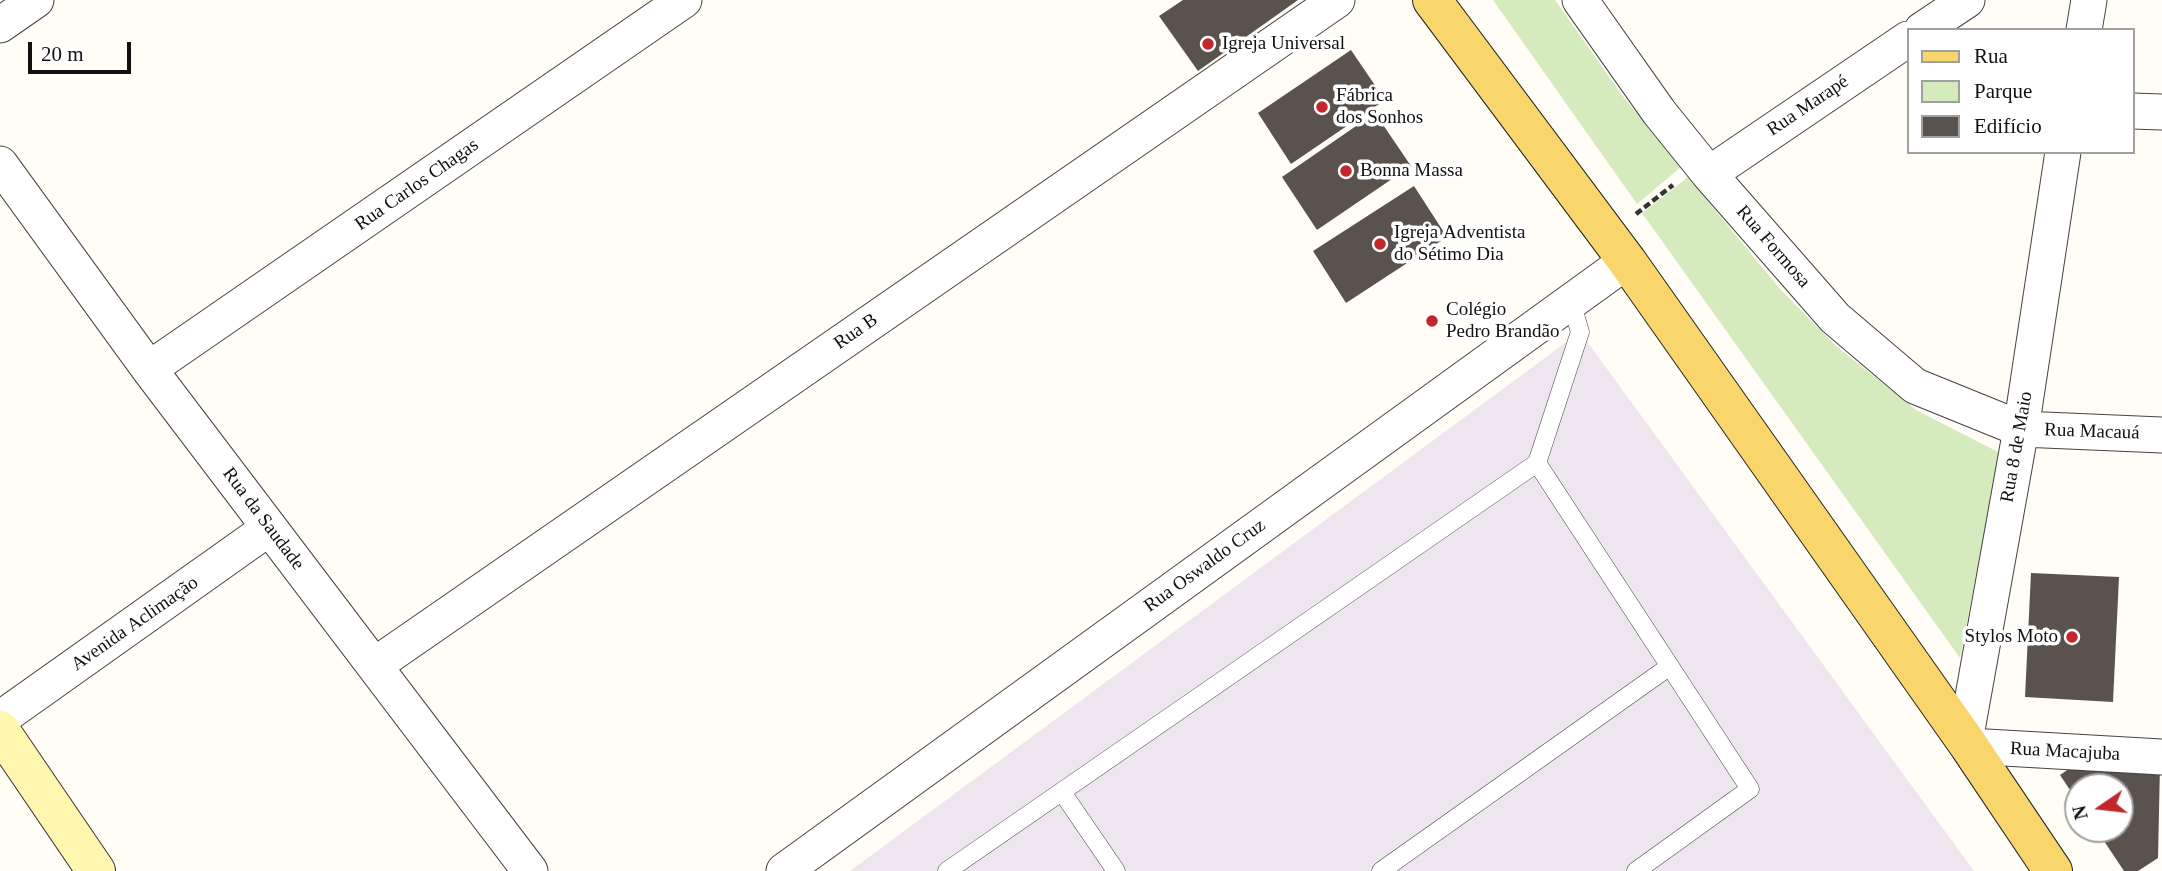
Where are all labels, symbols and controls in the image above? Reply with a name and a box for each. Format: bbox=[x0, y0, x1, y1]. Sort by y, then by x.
scale bar bbox=[32, 28, 135, 72]
legend bbox=[1906, 28, 2134, 154]
place label: Igreja Universal bbox=[1222, 33, 1345, 55]
marker: Igreja Universal bbox=[1200, 36, 1216, 52]
text: 20 m bbox=[41, 42, 84, 66]
text: Rua bbox=[1974, 44, 2008, 68]
street label: Rua Marapé bbox=[1763, 70, 1853, 142]
text: Parque bbox=[1974, 79, 2032, 103]
place label: Fábrica dos Sonhos bbox=[1336, 85, 1423, 129]
marker: Fábrica dos Sonhos bbox=[1314, 99, 1330, 115]
text: Edifício bbox=[1974, 114, 2042, 138]
street label: Rua Carlos Chagas bbox=[351, 134, 483, 236]
place label: Bonna Massa bbox=[1360, 160, 1463, 182]
marker: Bonna Massa bbox=[1338, 163, 1354, 179]
street label: Rua Formosa bbox=[1731, 201, 1815, 293]
place label: Igreja Adventista do Sétimo Dia bbox=[1394, 222, 1525, 266]
marker: Igreja Adventista do Sétimo Dia bbox=[1372, 236, 1388, 252]
place label: Colégio Pedro Brandão bbox=[1446, 299, 1559, 343]
street label: Rua B bbox=[830, 309, 882, 355]
marker: Colégio Pedro Brandão bbox=[1424, 313, 1440, 329]
street label: Rua 8 de Maio bbox=[1996, 390, 2038, 504]
street label: Rua Macauá bbox=[2044, 419, 2140, 445]
street label: Rua da Saudade bbox=[217, 463, 309, 575]
street label: Rua Oswaldo Cruz bbox=[1140, 514, 1270, 618]
street label: Avenida Aclimação bbox=[67, 572, 203, 676]
place label: Stylos Moto bbox=[1965, 626, 2058, 648]
marker: Stylos Moto bbox=[2064, 629, 2080, 645]
street label: Rua Macajuba bbox=[2009, 738, 2121, 766]
north arrow bbox=[2064, 773, 2134, 843]
text: N bbox=[2068, 804, 2092, 822]

